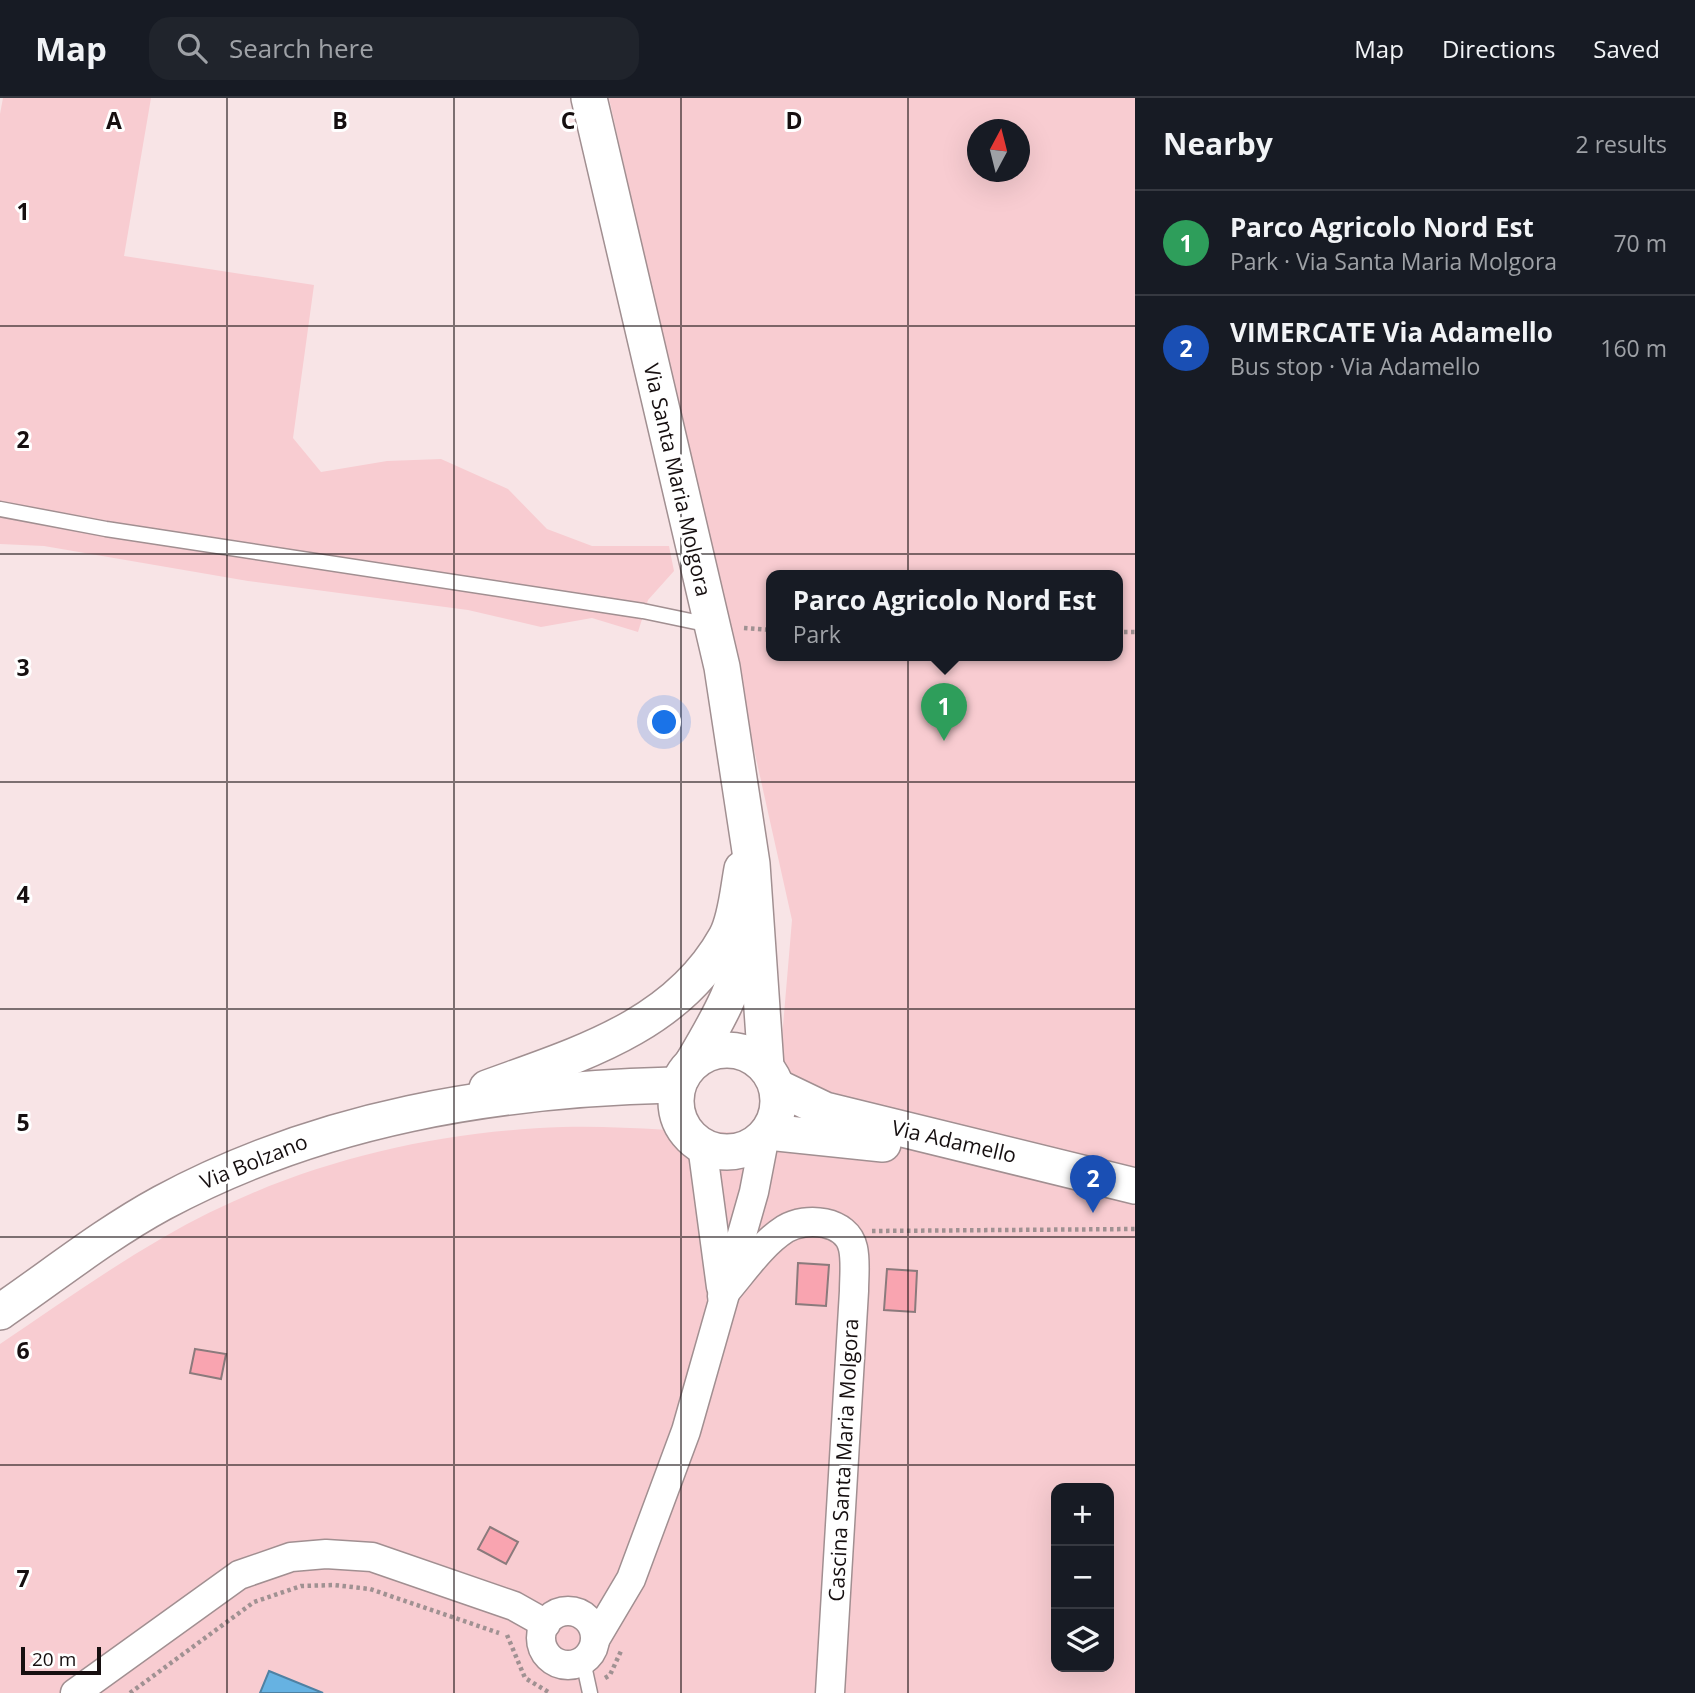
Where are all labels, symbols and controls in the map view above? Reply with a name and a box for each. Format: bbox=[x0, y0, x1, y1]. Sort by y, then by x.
search box bbox=[149, 17, 639, 80]
text: Map bbox=[35, 26, 107, 71]
icon: search bbox=[173, 29, 211, 67]
text: Search here bbox=[229, 30, 374, 66]
text: Map bbox=[1354, 32, 1404, 65]
text: Directions bbox=[1442, 32, 1555, 65]
text: Saved bbox=[1593, 32, 1660, 65]
text: A bbox=[106, 104, 122, 136]
text: B bbox=[332, 104, 348, 136]
text: C bbox=[561, 104, 575, 136]
text: D bbox=[785, 104, 803, 136]
north arrow bbox=[967, 119, 1030, 182]
text: Nearby bbox=[1163, 123, 1273, 164]
text: 2 results bbox=[1576, 128, 1667, 160]
text: 1 bbox=[16, 195, 30, 227]
text: Parco Agricolo Nord Est bbox=[1230, 209, 1534, 245]
text: 1 bbox=[1179, 227, 1193, 259]
text: 70 m bbox=[1613, 227, 1667, 259]
text: Park · Via Santa Maria Molgora bbox=[1230, 245, 1557, 277]
text: VIMERCATE Via Adamello bbox=[1230, 314, 1553, 350]
text: 2 bbox=[1179, 332, 1193, 364]
text: 160 m bbox=[1600, 332, 1667, 364]
text: Bus stop · Via Adamello bbox=[1230, 350, 1480, 382]
street label: Via Santa Maria Molgora bbox=[638, 361, 718, 599]
text: 2 bbox=[16, 423, 30, 455]
popup bbox=[766, 570, 1123, 661]
text: Parco Agricolo Nord Est bbox=[793, 582, 1096, 618]
text: Park bbox=[793, 618, 841, 650]
text: 3 bbox=[16, 651, 30, 683]
pin: 1 bbox=[921, 683, 967, 741]
your location bbox=[647, 705, 681, 739]
text: 4 bbox=[16, 878, 30, 910]
text: 5 bbox=[16, 1106, 30, 1138]
street label: Via Adamello bbox=[889, 1113, 1019, 1169]
street label: Via Bolzano bbox=[196, 1127, 311, 1195]
pin: 2 bbox=[1070, 1155, 1116, 1213]
street label: Cascina Santa Maria Molgora bbox=[822, 1318, 864, 1602]
text: 6 bbox=[16, 1334, 30, 1366]
map controls bbox=[1051, 1483, 1114, 1672]
button: + bbox=[1051, 1483, 1114, 1546]
button: − bbox=[1051, 1546, 1114, 1609]
text: 7 bbox=[16, 1562, 30, 1594]
button: layers bbox=[1051, 1609, 1114, 1672]
scale bar bbox=[21, 1644, 102, 1676]
text: 20 m bbox=[32, 1646, 76, 1672]

